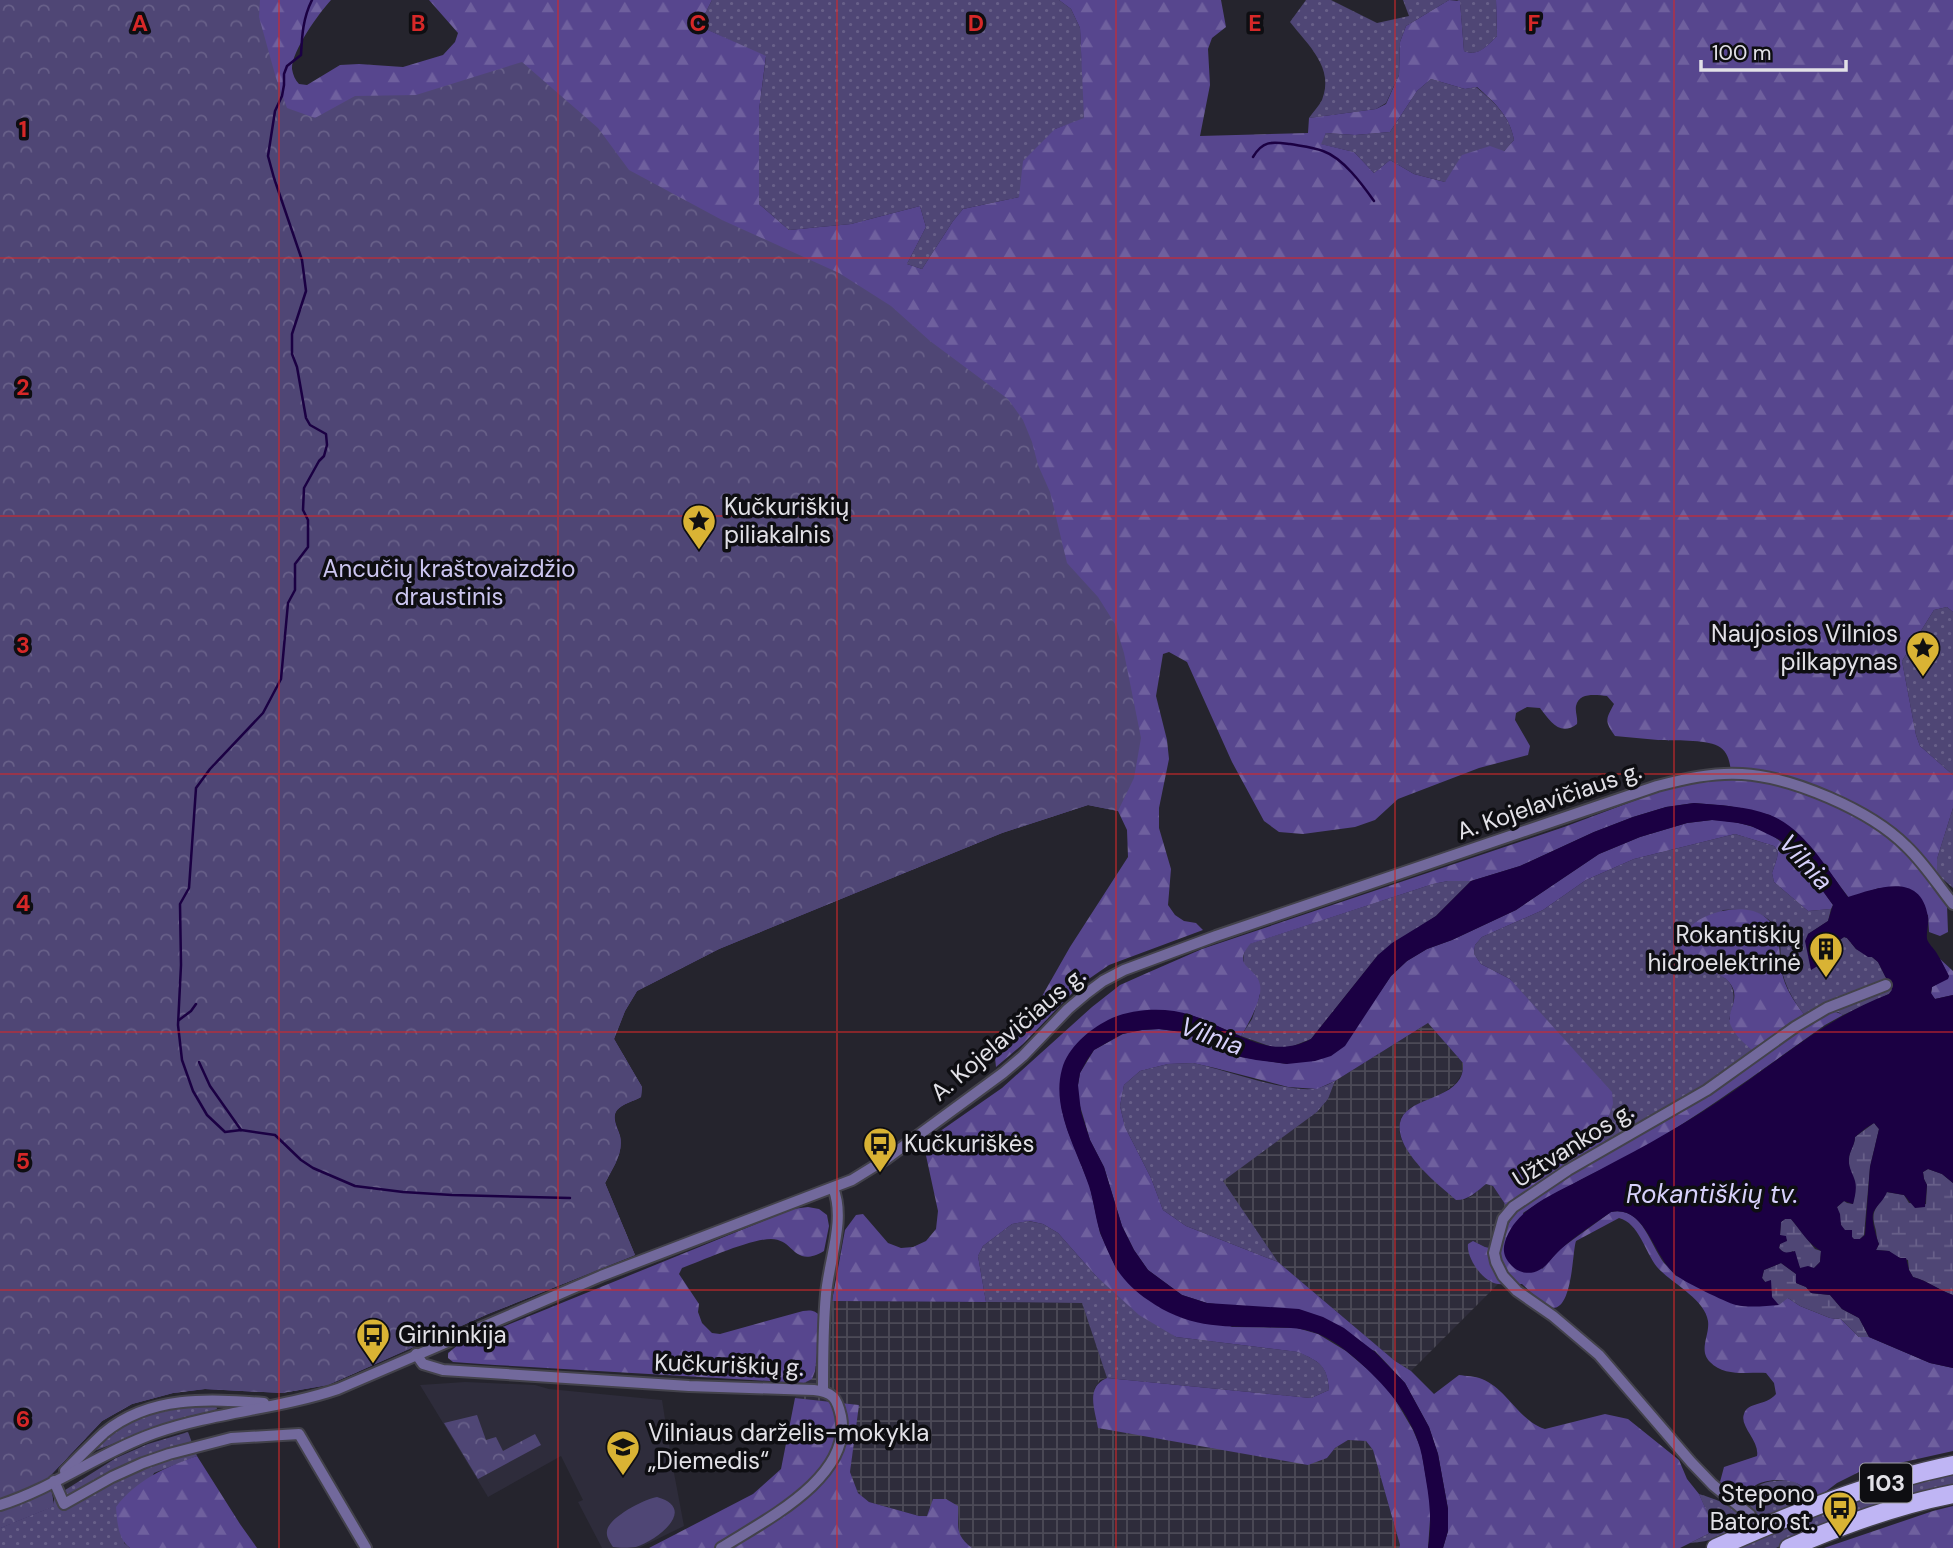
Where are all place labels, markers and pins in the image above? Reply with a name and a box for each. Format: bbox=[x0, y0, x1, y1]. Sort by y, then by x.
place label: Kučkuriškių piliakalnis bbox=[724, 491, 849, 550]
place icon: Kučkuriškių piliakalnis bbox=[680, 502, 718, 551]
place label: Naujosios Vilnios pilkapynas bbox=[1711, 618, 1898, 677]
place icon: Naujosios Vilnios pilkapynas bbox=[1904, 629, 1942, 678]
place label: Rokantiškių hidroelektrinė bbox=[1648, 919, 1801, 978]
building icon: Rokantiškių hidroelektrinė bbox=[1807, 930, 1845, 979]
bus stop icon: Kučkuriškės bbox=[861, 1125, 899, 1174]
place label: Kučkuriškės bbox=[904, 1128, 1035, 1159]
bus stop icon: Girininkija bbox=[354, 1316, 392, 1365]
place label: Girininkija bbox=[398, 1319, 507, 1350]
place label: Vilniaus darželis-mokykla „Diemedis“ bbox=[648, 1417, 929, 1476]
school or university icon: Vilniaus darželis-mokykla „Diemedis“ bbox=[604, 1428, 642, 1477]
place label: Stepono Batoro st. bbox=[1710, 1478, 1815, 1537]
bus stop icon: Stepono Batoro st. bbox=[1821, 1489, 1859, 1538]

